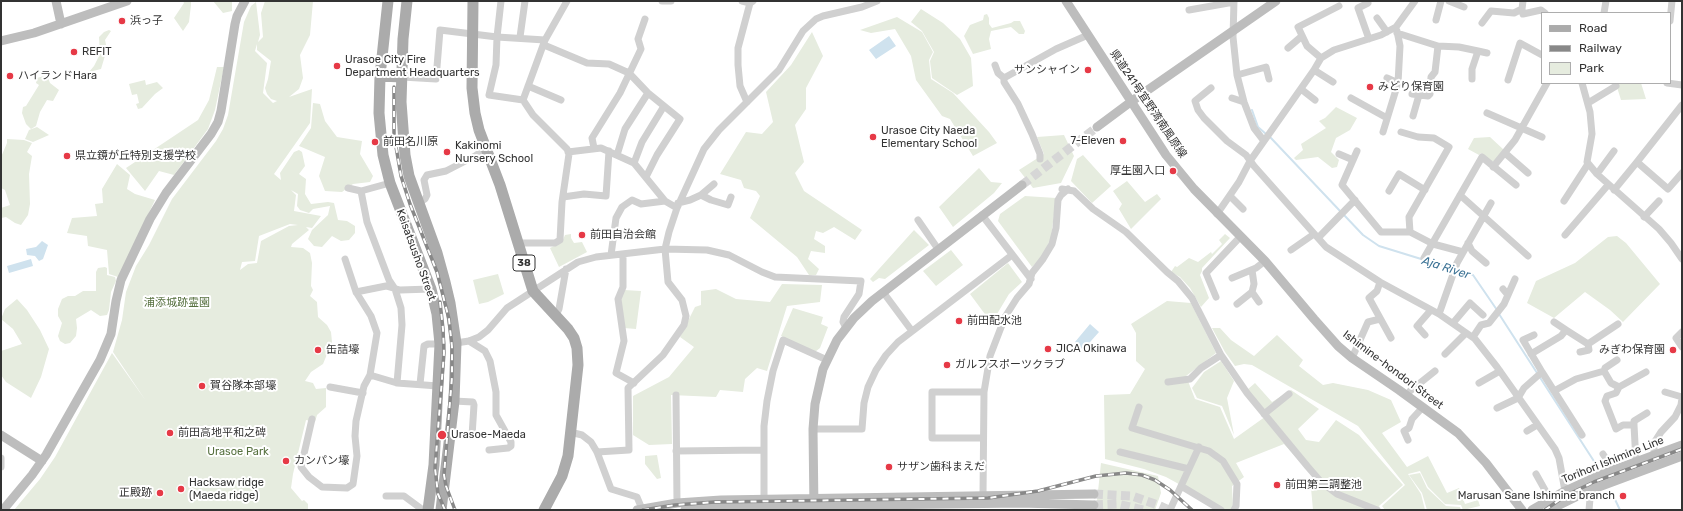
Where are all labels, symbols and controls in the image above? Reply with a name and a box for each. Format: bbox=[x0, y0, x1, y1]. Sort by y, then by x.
legend bbox=[1541, 12, 1671, 84]
place label: 浜っ子 bbox=[130, 14, 163, 28]
marker: 浜っ子 bbox=[117, 16, 127, 26]
text: Road bbox=[1579, 21, 1607, 35]
text: Railway bbox=[1579, 41, 1622, 55]
place label: REFIT bbox=[82, 45, 112, 59]
marker: REFIT bbox=[69, 47, 79, 57]
street label: 県道241号宜野湾南風原線 bbox=[1107, 47, 1189, 161]
place label: Urasoe City Fire Department Headquarters bbox=[345, 53, 480, 79]
marker: Urasoe City Fire Department Headquarters bbox=[332, 61, 342, 71]
text: Park bbox=[1579, 61, 1604, 75]
place label: サンシャイン bbox=[1014, 63, 1080, 77]
marker: サンシャイン bbox=[1083, 65, 1093, 75]
place label: ハイランドHara bbox=[18, 69, 97, 83]
marker: ハイランドHara bbox=[5, 71, 15, 81]
place label: みどり保育園 bbox=[1378, 80, 1444, 94]
marker: みどり保育園 bbox=[1365, 82, 1375, 92]
place label: Urasoe City Naeda Elementary School bbox=[881, 124, 977, 150]
marker: Urasoe City Naeda Elementary School bbox=[868, 132, 878, 142]
place label: 7-Eleven bbox=[1070, 134, 1115, 148]
place label: 前田名川原 bbox=[383, 135, 438, 149]
marker: 7-Eleven bbox=[1118, 136, 1128, 146]
marker: 前田名川原 bbox=[370, 137, 380, 147]
place label: Kakinomi Nursery School bbox=[455, 139, 533, 165]
marker: Kakinomi Nursery School bbox=[442, 147, 452, 157]
place label: 県立鏡が丘特別支援学校 bbox=[75, 149, 196, 163]
marker: 県立鏡が丘特別支援学校 bbox=[62, 151, 72, 161]
place label: 厚生園入口 bbox=[1110, 164, 1165, 178]
marker: 厚生園入口 bbox=[1168, 166, 1178, 176]
street label: Keisatsusho Street bbox=[393, 207, 439, 303]
place label: 前田自治会館 bbox=[590, 228, 656, 242]
marker: 前田自治会館 bbox=[577, 230, 587, 240]
water label: Aja River bbox=[1420, 253, 1472, 283]
road number: 38 bbox=[513, 255, 535, 271]
park label: 浦添城跡霊園 bbox=[144, 296, 210, 310]
place label: 前田配水池 bbox=[967, 314, 1022, 328]
marker: 前田配水池 bbox=[954, 316, 964, 326]
street label: Ishimine-hondori Street bbox=[1340, 328, 1446, 412]
place label: JICA Okinawa bbox=[1056, 342, 1127, 356]
place label: 缶詰壕 bbox=[326, 343, 359, 357]
place label: みぎわ保育園 bbox=[1599, 343, 1665, 357]
marker: JICA Okinawa bbox=[1043, 344, 1053, 354]
marker: 缶詰壕 bbox=[313, 345, 323, 355]
marker: みぎわ保育園 bbox=[1668, 345, 1678, 355]
place label: ガルフスポーツクラブ bbox=[955, 358, 1065, 372]
marker: ガルフスポーツクラブ bbox=[942, 360, 952, 370]
place label: 賀谷隊本部壕 bbox=[210, 379, 276, 393]
marker: 賀谷隊本部壕 bbox=[197, 381, 207, 391]
place label: 前田高地平和之碑 bbox=[178, 426, 266, 440]
marker: 前田高地平和之碑 bbox=[165, 428, 175, 438]
place label: Urasoe-Maeda bbox=[451, 428, 526, 442]
marker: Urasoe-Maeda bbox=[436, 429, 448, 441]
street label: Torihori Ishimine Line bbox=[1560, 434, 1666, 486]
park label: Urasoe Park bbox=[207, 445, 269, 459]
place label: カンパン壕 bbox=[294, 454, 349, 468]
marker: カンパン壕 bbox=[281, 456, 291, 466]
place label: サザン歯科まえだ bbox=[897, 460, 985, 474]
marker: サザン歯科まえだ bbox=[884, 462, 894, 472]
place label: Hacksaw ridge (Maeda ridge) bbox=[189, 476, 264, 502]
place label: 前田第二調整池 bbox=[1285, 478, 1362, 492]
marker: 前田第二調整池 bbox=[1272, 480, 1282, 490]
marker: Hacksaw ridge (Maeda ridge) bbox=[176, 484, 186, 494]
place label: 正殿跡 bbox=[119, 486, 152, 500]
marker: 正殿跡 bbox=[155, 488, 165, 498]
place label: Marusan Sane Ishimine branch bbox=[1458, 489, 1615, 503]
marker: Marusan Sane Ishimine branch bbox=[1618, 491, 1628, 501]

